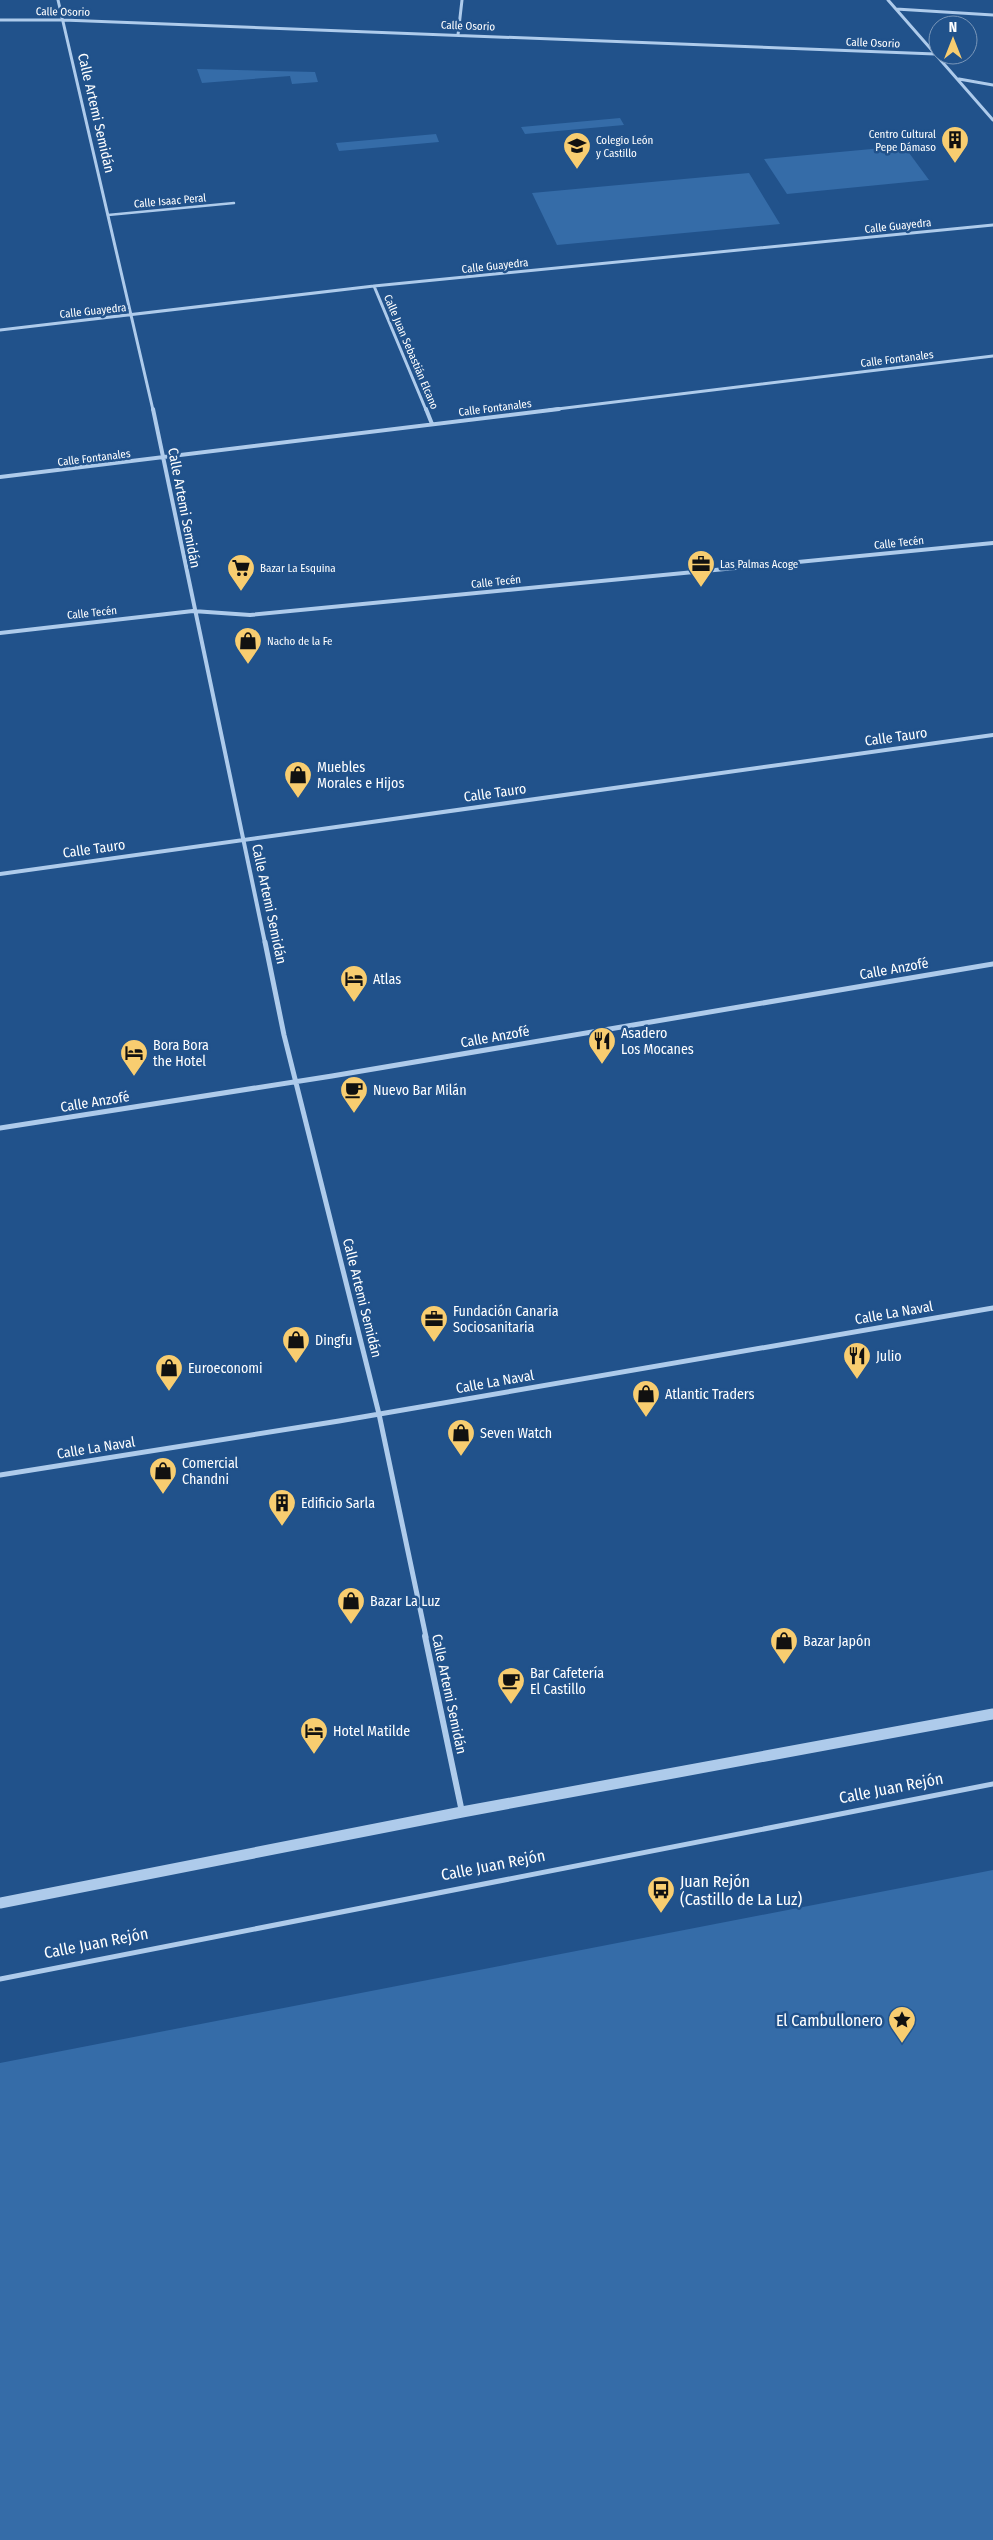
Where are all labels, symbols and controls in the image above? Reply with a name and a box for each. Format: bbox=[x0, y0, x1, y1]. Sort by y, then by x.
street label: Calle Osorio bbox=[36, 5, 90, 19]
north arrow bbox=[928, 15, 978, 65]
street label: Calle Osorio bbox=[441, 19, 496, 33]
text: N bbox=[949, 19, 957, 36]
street label: Calle Osorio bbox=[846, 36, 901, 50]
street label: Calle Artemi Semidán bbox=[74, 52, 118, 174]
building icon: Centro Cultural Pepe Dámaso bbox=[940, 125, 970, 164]
place label: Centro Cultural Pepe Dámaso bbox=[869, 128, 936, 154]
school or university icon: Colegio León y Castillo bbox=[562, 131, 592, 170]
place label: Colegio León y Castillo bbox=[596, 134, 653, 160]
street label: Calle Isaac Peral bbox=[133, 191, 207, 211]
street label: Calle Guayedra bbox=[864, 216, 932, 236]
street label: Calle Guayedra bbox=[461, 256, 529, 276]
street label: Calle Juan Sebastián Elcano bbox=[381, 293, 441, 412]
street label: Calle Guayedra bbox=[59, 301, 127, 321]
street label: Calle Fontanales bbox=[860, 348, 935, 370]
street label: Calle Fontanales bbox=[458, 397, 533, 419]
street label: Calle Artemi Semidán bbox=[164, 446, 204, 570]
street label: Calle Fontanales bbox=[57, 447, 132, 469]
street label: Calle Tecén bbox=[873, 534, 925, 552]
office icon: Las Palmas Acoge bbox=[686, 549, 716, 588]
supermarket icon: Bazar La Esquina bbox=[226, 553, 256, 592]
place label: Las Palmas Acoge bbox=[720, 558, 798, 571]
place label: Bazar La Esquina bbox=[260, 562, 336, 575]
street label: Calle Tecén bbox=[470, 573, 522, 591]
street label: Calle Tecén bbox=[66, 604, 118, 622]
shop icon: Nacho de la Fe bbox=[233, 626, 263, 665]
place label: Nacho de la Fe bbox=[267, 635, 333, 648]
street label: Calle Tauro bbox=[864, 724, 928, 750]
place label: Muebles Morales e Hijos bbox=[317, 759, 404, 792]
shop icon: Muebles Morales e Hijos bbox=[283, 760, 313, 799]
street label: Calle Tauro bbox=[463, 780, 527, 806]
street label: Calle Tauro bbox=[62, 836, 126, 862]
street label: Calle Artemi Semidán bbox=[248, 842, 290, 966]
street label: Calle Anzofé bbox=[858, 955, 930, 983]
hotel icon: Atlas bbox=[339, 964, 369, 1003]
place label: Atlas bbox=[373, 971, 401, 988]
street label: Calle Anzofé bbox=[459, 1023, 531, 1051]
place label: Asadero Los Mocanes bbox=[621, 1025, 694, 1058]
restaurant icon: Asadero Los Mocanes bbox=[587, 1026, 617, 1065]
place label: Bora Bora the Hotel bbox=[153, 1037, 209, 1070]
hotel icon: Bora Bora the Hotel bbox=[119, 1038, 149, 1077]
cafe icon: Nuevo Bar Milán bbox=[339, 1075, 369, 1114]
place label: Nuevo Bar Milán bbox=[373, 1082, 467, 1099]
street label: Calle Anzofé bbox=[59, 1088, 131, 1116]
street label: Calle Artemi Semidán bbox=[339, 1237, 385, 1359]
street label: Calle La Naval bbox=[854, 1298, 935, 1328]
place label: Fundación Canaria Sociosanitaria bbox=[453, 1303, 559, 1336]
office icon: Fundación Canaria Sociosanitaria bbox=[419, 1304, 449, 1343]
shop icon: Dingfu bbox=[281, 1325, 311, 1364]
place label: Dingfu bbox=[315, 1332, 352, 1349]
restaurant icon: Julio bbox=[842, 1341, 872, 1380]
place label: Julio bbox=[876, 1348, 902, 1365]
shop icon: Euroeconomi bbox=[154, 1353, 184, 1392]
place label: Euroeconomi bbox=[188, 1360, 263, 1377]
street label: Calle La Naval bbox=[455, 1367, 536, 1397]
shop icon: Atlantic Traders bbox=[631, 1379, 661, 1418]
place label: Atlantic Traders bbox=[665, 1386, 755, 1403]
shop icon: Seven Watch bbox=[446, 1418, 476, 1457]
place label: Seven Watch bbox=[480, 1425, 552, 1442]
street label: Calle La Naval bbox=[56, 1433, 137, 1463]
place label: Comercial Chandni bbox=[182, 1455, 239, 1488]
shop icon: Comercial Chandni bbox=[148, 1456, 178, 1495]
building icon: Edificio Sarla bbox=[267, 1488, 297, 1527]
place label: Edificio Sarla bbox=[301, 1495, 375, 1512]
shop icon: Bazar La Luz bbox=[336, 1586, 366, 1625]
place label: Bazar La Luz bbox=[370, 1593, 440, 1610]
shop icon: Bazar Japón bbox=[769, 1626, 799, 1665]
street label: Calle Artemi Semidán bbox=[428, 1632, 470, 1756]
place label: Bazar Japón bbox=[803, 1633, 871, 1650]
place label: Bar Cafetería El Castillo bbox=[530, 1665, 604, 1698]
cafe icon: Bar Cafetería El Castillo bbox=[496, 1666, 526, 1705]
hotel icon: Hotel Matilde bbox=[299, 1716, 329, 1755]
place label: Hotel Matilde bbox=[333, 1723, 410, 1740]
street label: Calle Juan Rejón bbox=[837, 1769, 945, 1807]
street label: Calle Juan Rejón bbox=[439, 1846, 547, 1884]
place label: Juan Rejón (Castillo de La Luz) bbox=[680, 1872, 802, 1909]
bus stop icon: Juan Rejón (Castillo de La Luz) bbox=[646, 1875, 676, 1914]
street label: Calle Juan Rejón bbox=[42, 1924, 150, 1962]
place icon: El Cambullonero bbox=[887, 2005, 917, 2044]
place label: El Cambullonero bbox=[776, 2011, 883, 2030]

